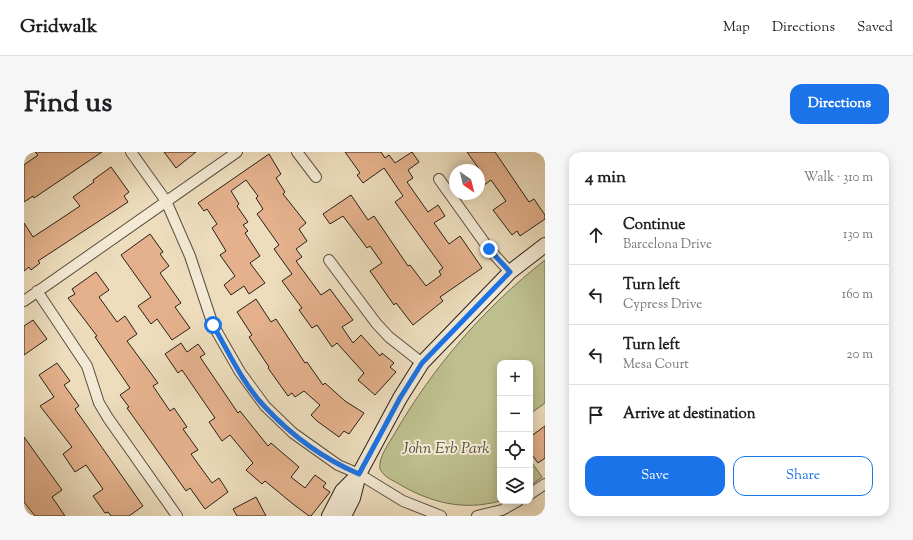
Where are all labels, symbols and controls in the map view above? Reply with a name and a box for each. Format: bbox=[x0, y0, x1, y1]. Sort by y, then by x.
text: Gridwalk bbox=[20, 14, 97, 41]
text: Map bbox=[723, 18, 750, 38]
text: Directions bbox=[772, 18, 835, 38]
text: Saved bbox=[857, 18, 893, 38]
text: Find us bbox=[24, 84, 112, 124]
button: Directions bbox=[790, 84, 889, 124]
north arrow bbox=[449, 164, 485, 200]
text: 4 min bbox=[585, 166, 626, 190]
text: Walk · 310 m bbox=[804, 169, 873, 187]
text: Continue bbox=[623, 215, 685, 236]
icon: ahead bbox=[585, 224, 607, 246]
text: 130 m bbox=[843, 226, 873, 244]
text: Barcelona Drive bbox=[623, 236, 712, 254]
route end bbox=[480, 240, 498, 258]
text: Turn left bbox=[623, 275, 680, 296]
icon: left bbox=[585, 284, 607, 306]
text: 160 m bbox=[842, 286, 873, 304]
text: Cypress Drive bbox=[623, 296, 702, 314]
route start bbox=[204, 316, 222, 334]
text: Turn left bbox=[623, 335, 680, 356]
icon: left bbox=[585, 344, 607, 366]
text: 20 m bbox=[847, 346, 873, 364]
text: Mesa Court bbox=[623, 356, 689, 374]
map controls bbox=[497, 360, 533, 504]
button: + bbox=[497, 360, 533, 396]
button: − bbox=[497, 396, 533, 432]
icon: arrive bbox=[585, 404, 607, 426]
text: Arrive at destination bbox=[623, 404, 756, 425]
button: locate bbox=[497, 432, 533, 468]
park label: John Erb Park bbox=[402, 438, 489, 461]
button: Save bbox=[585, 456, 725, 496]
button: Share bbox=[733, 456, 873, 496]
button: layers bbox=[497, 468, 533, 504]

